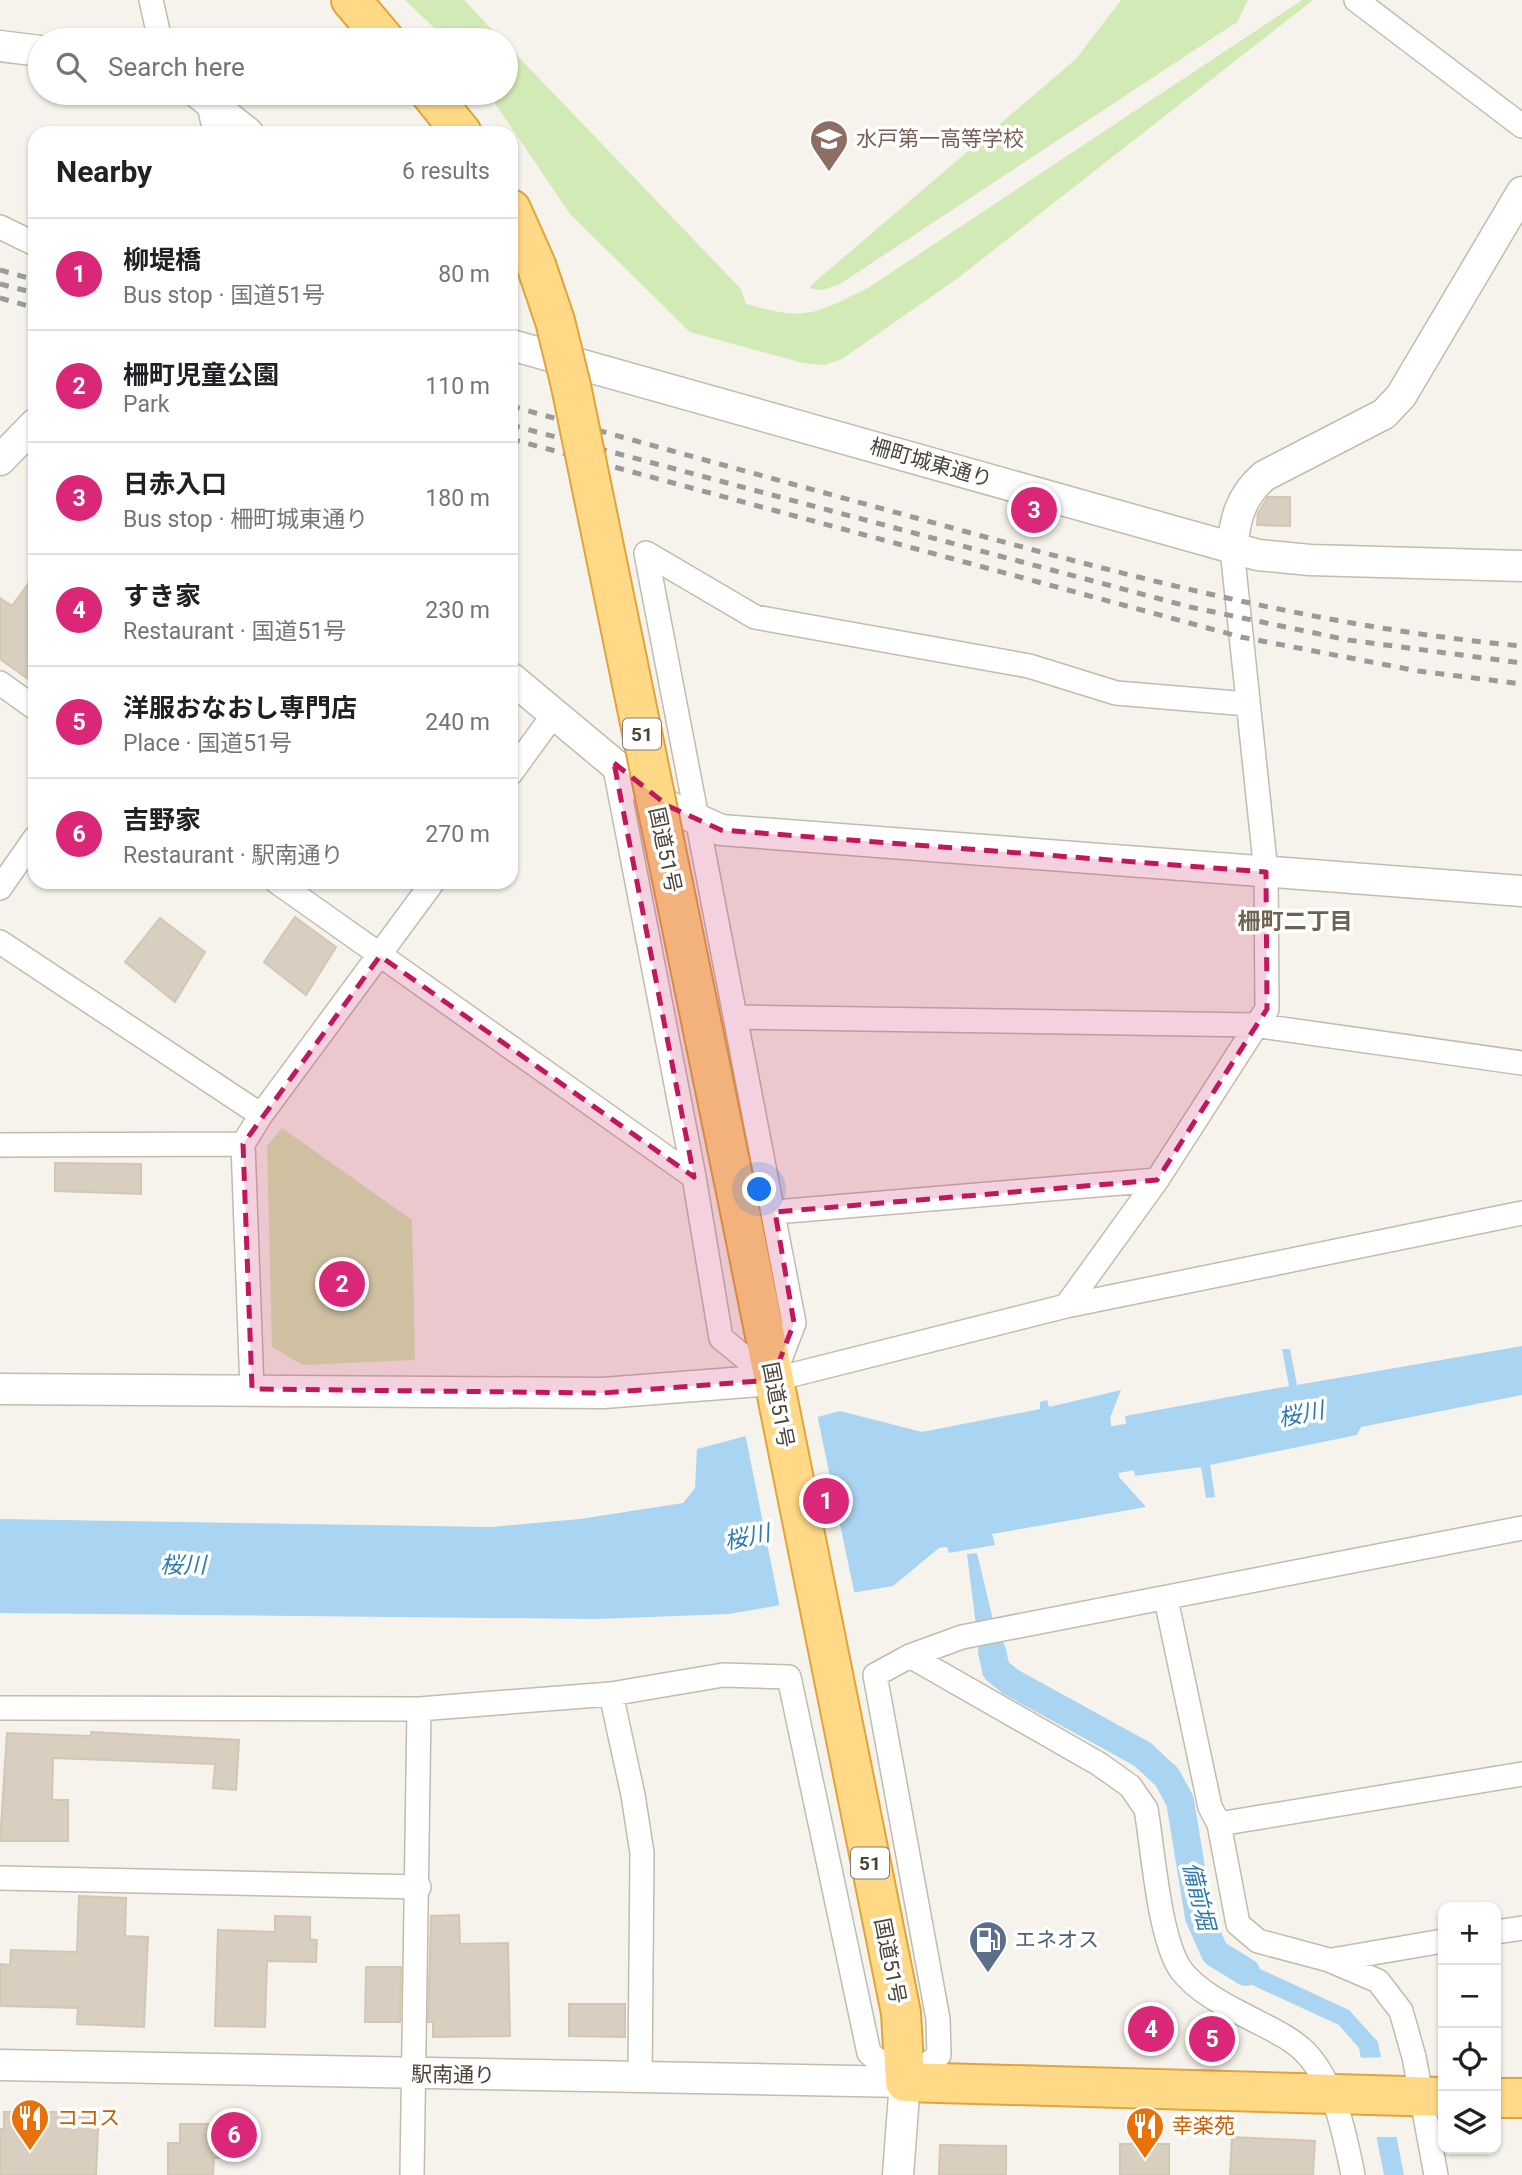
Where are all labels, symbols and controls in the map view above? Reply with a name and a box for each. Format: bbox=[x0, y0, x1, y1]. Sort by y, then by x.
search box bbox=[28, 28, 518, 105]
icon: search bbox=[52, 48, 90, 86]
text: Search here bbox=[108, 52, 245, 82]
school or university icon: 水戸第一高等学校 bbox=[808, 118, 850, 173]
place label: 水戸第一高等学校 bbox=[856, 127, 1024, 151]
text: Nearby bbox=[56, 154, 152, 189]
text: 6 results bbox=[402, 158, 490, 185]
text: 柳堤橋 bbox=[123, 245, 201, 275]
text: 1 bbox=[72, 261, 86, 288]
text: 80 m bbox=[438, 261, 490, 288]
text: Bus stop · 国道51号 bbox=[123, 282, 325, 309]
text: 柵町児童公園 bbox=[123, 360, 279, 390]
text: 2 bbox=[72, 373, 86, 400]
text: 110 m bbox=[425, 373, 490, 400]
text: Park bbox=[123, 391, 169, 418]
street label: 柵町城東通り bbox=[867, 434, 995, 492]
text: 日赤入口 bbox=[123, 469, 227, 499]
pin: 3 bbox=[1011, 484, 1057, 536]
text: 3 bbox=[72, 485, 86, 512]
text: 180 m bbox=[425, 485, 490, 512]
text: Bus stop · 柵町城東通り bbox=[123, 506, 368, 533]
text: すき家 bbox=[123, 581, 201, 611]
text: 4 bbox=[72, 597, 86, 624]
text: 230 m bbox=[425, 597, 490, 624]
text: Restaurant · 国道51号 bbox=[123, 618, 346, 645]
text: 洋服おなおし専門店 bbox=[123, 693, 357, 723]
text: 5 bbox=[72, 709, 86, 736]
text: 240 m bbox=[425, 709, 490, 736]
road number: 51 bbox=[623, 719, 661, 750]
text: Place · 国道51号 bbox=[123, 730, 292, 757]
text: 吉野家 bbox=[123, 805, 201, 835]
street label: 国道51号 bbox=[644, 805, 686, 895]
text: 6 bbox=[72, 821, 86, 848]
text: 270 m bbox=[425, 821, 490, 848]
text: Restaurant · 駅南通り bbox=[123, 842, 343, 869]
district label: 柵町二丁目 bbox=[1238, 908, 1353, 935]
your location bbox=[742, 1172, 776, 1206]
pin: 2 bbox=[319, 1258, 365, 1310]
street label: 国道51号 bbox=[758, 1360, 798, 1450]
water label: 桜川 bbox=[1276, 1396, 1329, 1432]
pin: 1 bbox=[803, 1475, 849, 1527]
water label: 桜川 bbox=[722, 1519, 775, 1555]
water label: 桜川 bbox=[160, 1552, 209, 1579]
road number: 51 bbox=[851, 1848, 889, 1879]
water label: 備前堀 bbox=[1177, 1859, 1221, 1936]
map controls bbox=[1438, 1902, 1501, 2154]
button: + bbox=[1438, 1902, 1501, 1965]
street label: 国道51号 bbox=[870, 1916, 910, 2006]
fuel station icon: エネオス bbox=[967, 1919, 1009, 1974]
place label: エネオス bbox=[1015, 1928, 1099, 1952]
button: − bbox=[1438, 1965, 1501, 2028]
pin: 4 bbox=[1128, 2003, 1174, 2055]
pin: 5 bbox=[1189, 2013, 1235, 2065]
button: locate bbox=[1438, 2028, 1501, 2091]
street label: 駅南通り bbox=[411, 2062, 495, 2088]
button: layers bbox=[1438, 2091, 1501, 2154]
restaurant icon: ココス bbox=[9, 2097, 51, 2152]
restaurant icon: 幸楽苑 bbox=[1124, 2105, 1166, 2160]
place label: ココス bbox=[57, 2106, 120, 2130]
pin: 6 bbox=[211, 2109, 257, 2161]
place label: 幸楽苑 bbox=[1172, 2114, 1235, 2138]

